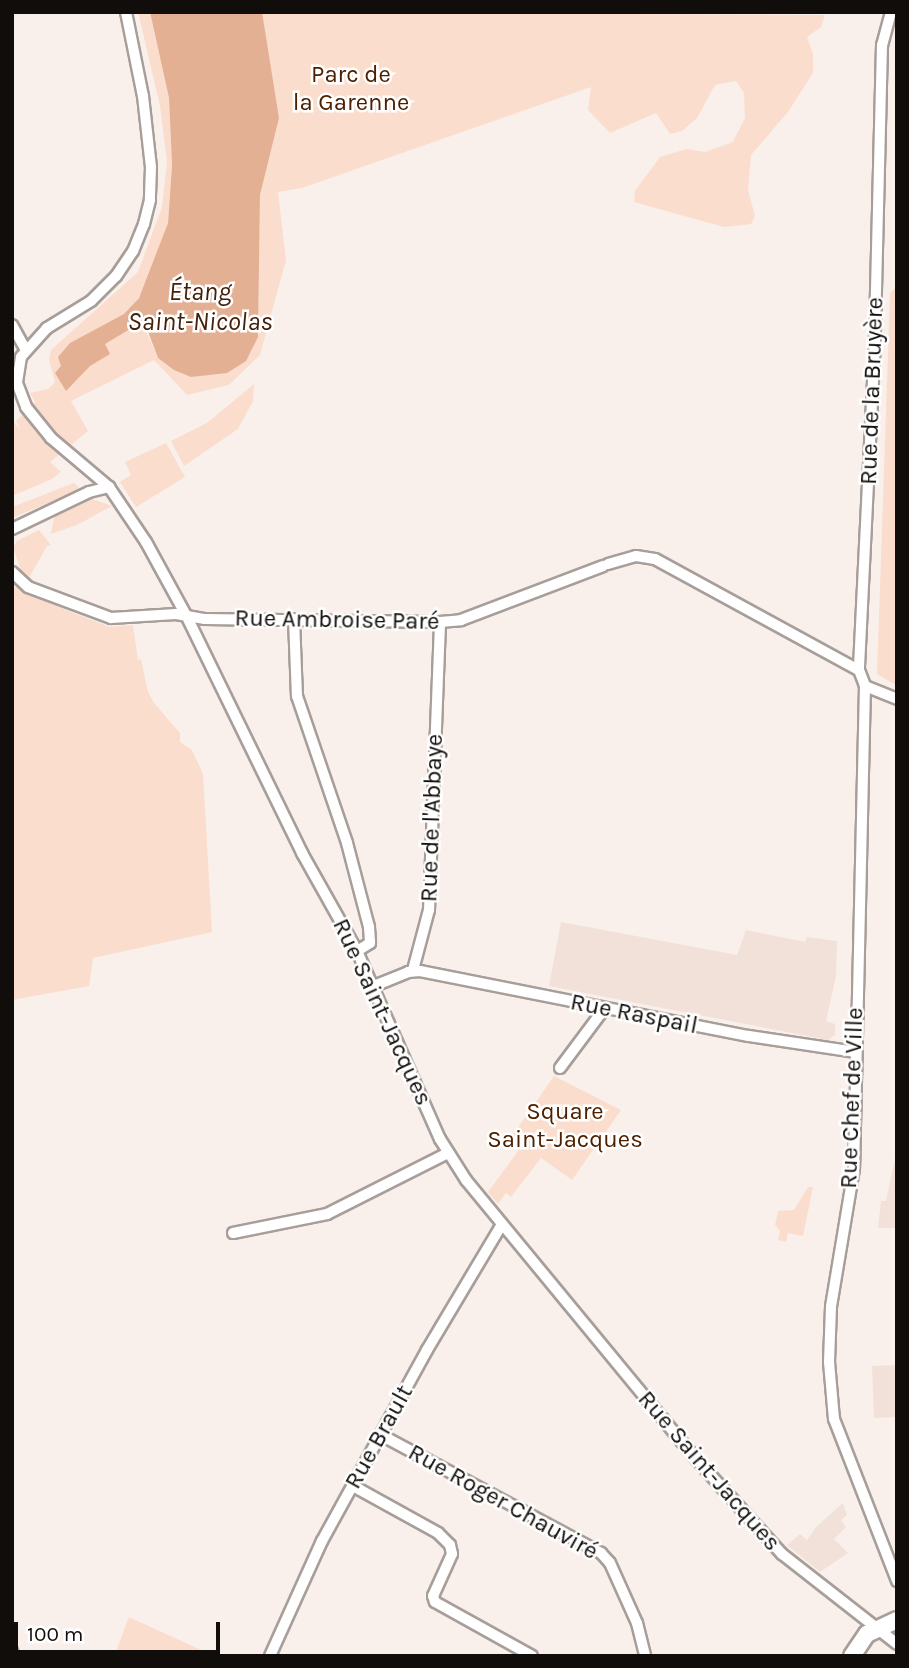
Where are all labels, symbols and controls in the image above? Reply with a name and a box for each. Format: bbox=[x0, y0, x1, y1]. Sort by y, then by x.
park label: Parc de la Garenne bbox=[293, 61, 409, 117]
water label: Étang Saint-Nicolas bbox=[127, 276, 273, 338]
street label: Rue de la Bruyère bbox=[854, 297, 890, 485]
street label: Rue Ambroise Paré bbox=[234, 604, 440, 636]
street label: Rue de l'Abbaye bbox=[415, 733, 449, 903]
street label: Rue Saint-Jacques bbox=[326, 914, 438, 1110]
street label: Rue Raspail bbox=[568, 988, 700, 1040]
street label: Rue Chef de Ville bbox=[834, 1007, 870, 1189]
park label: Square Saint-Jacques bbox=[487, 1098, 643, 1154]
street label: Rue Brault bbox=[339, 1380, 419, 1494]
street label: Rue Saint-Jacques bbox=[632, 1385, 786, 1557]
street label: Rue Roger Chauviré bbox=[403, 1438, 603, 1566]
scale bar bbox=[18, 1608, 224, 1652]
text: 100 m bbox=[27, 1622, 84, 1646]

